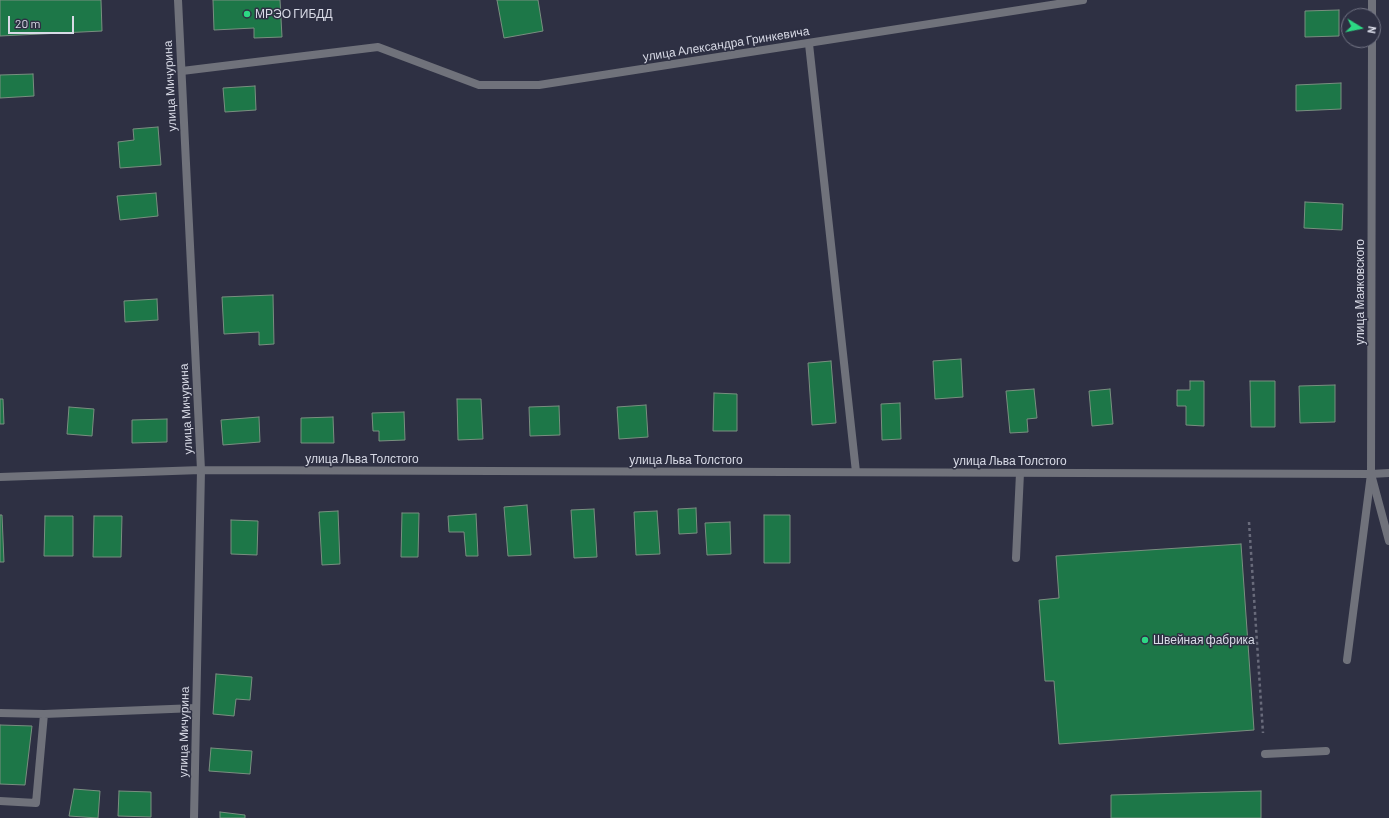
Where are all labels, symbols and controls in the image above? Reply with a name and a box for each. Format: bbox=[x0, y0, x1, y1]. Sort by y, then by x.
place label: МРЭО ГИБДД bbox=[255, 7, 333, 21]
scale bar bbox=[10, 8, 76, 34]
north arrow bbox=[1341, 8, 1381, 48]
marker: МРЭО ГИБДД bbox=[242, 9, 252, 19]
text: 20 m bbox=[15, 16, 41, 30]
street label: улица Александра Гринкевича bbox=[642, 24, 810, 64]
text: N bbox=[1365, 25, 1379, 35]
street label: улица Мичурина bbox=[160, 40, 180, 132]
street label: улица Маяковского bbox=[1353, 239, 1367, 345]
street label: улица Мичурина bbox=[176, 363, 196, 455]
street label: улица Льва Толстого bbox=[305, 452, 419, 466]
street label: улица Льва Толстого bbox=[629, 453, 743, 467]
street label: улица Льва Толстого bbox=[953, 454, 1067, 468]
place label: Швейная фабрика bbox=[1153, 633, 1255, 647]
marker: Швейная фабрика bbox=[1140, 635, 1150, 645]
street label: улица Мичурина bbox=[176, 686, 192, 778]

